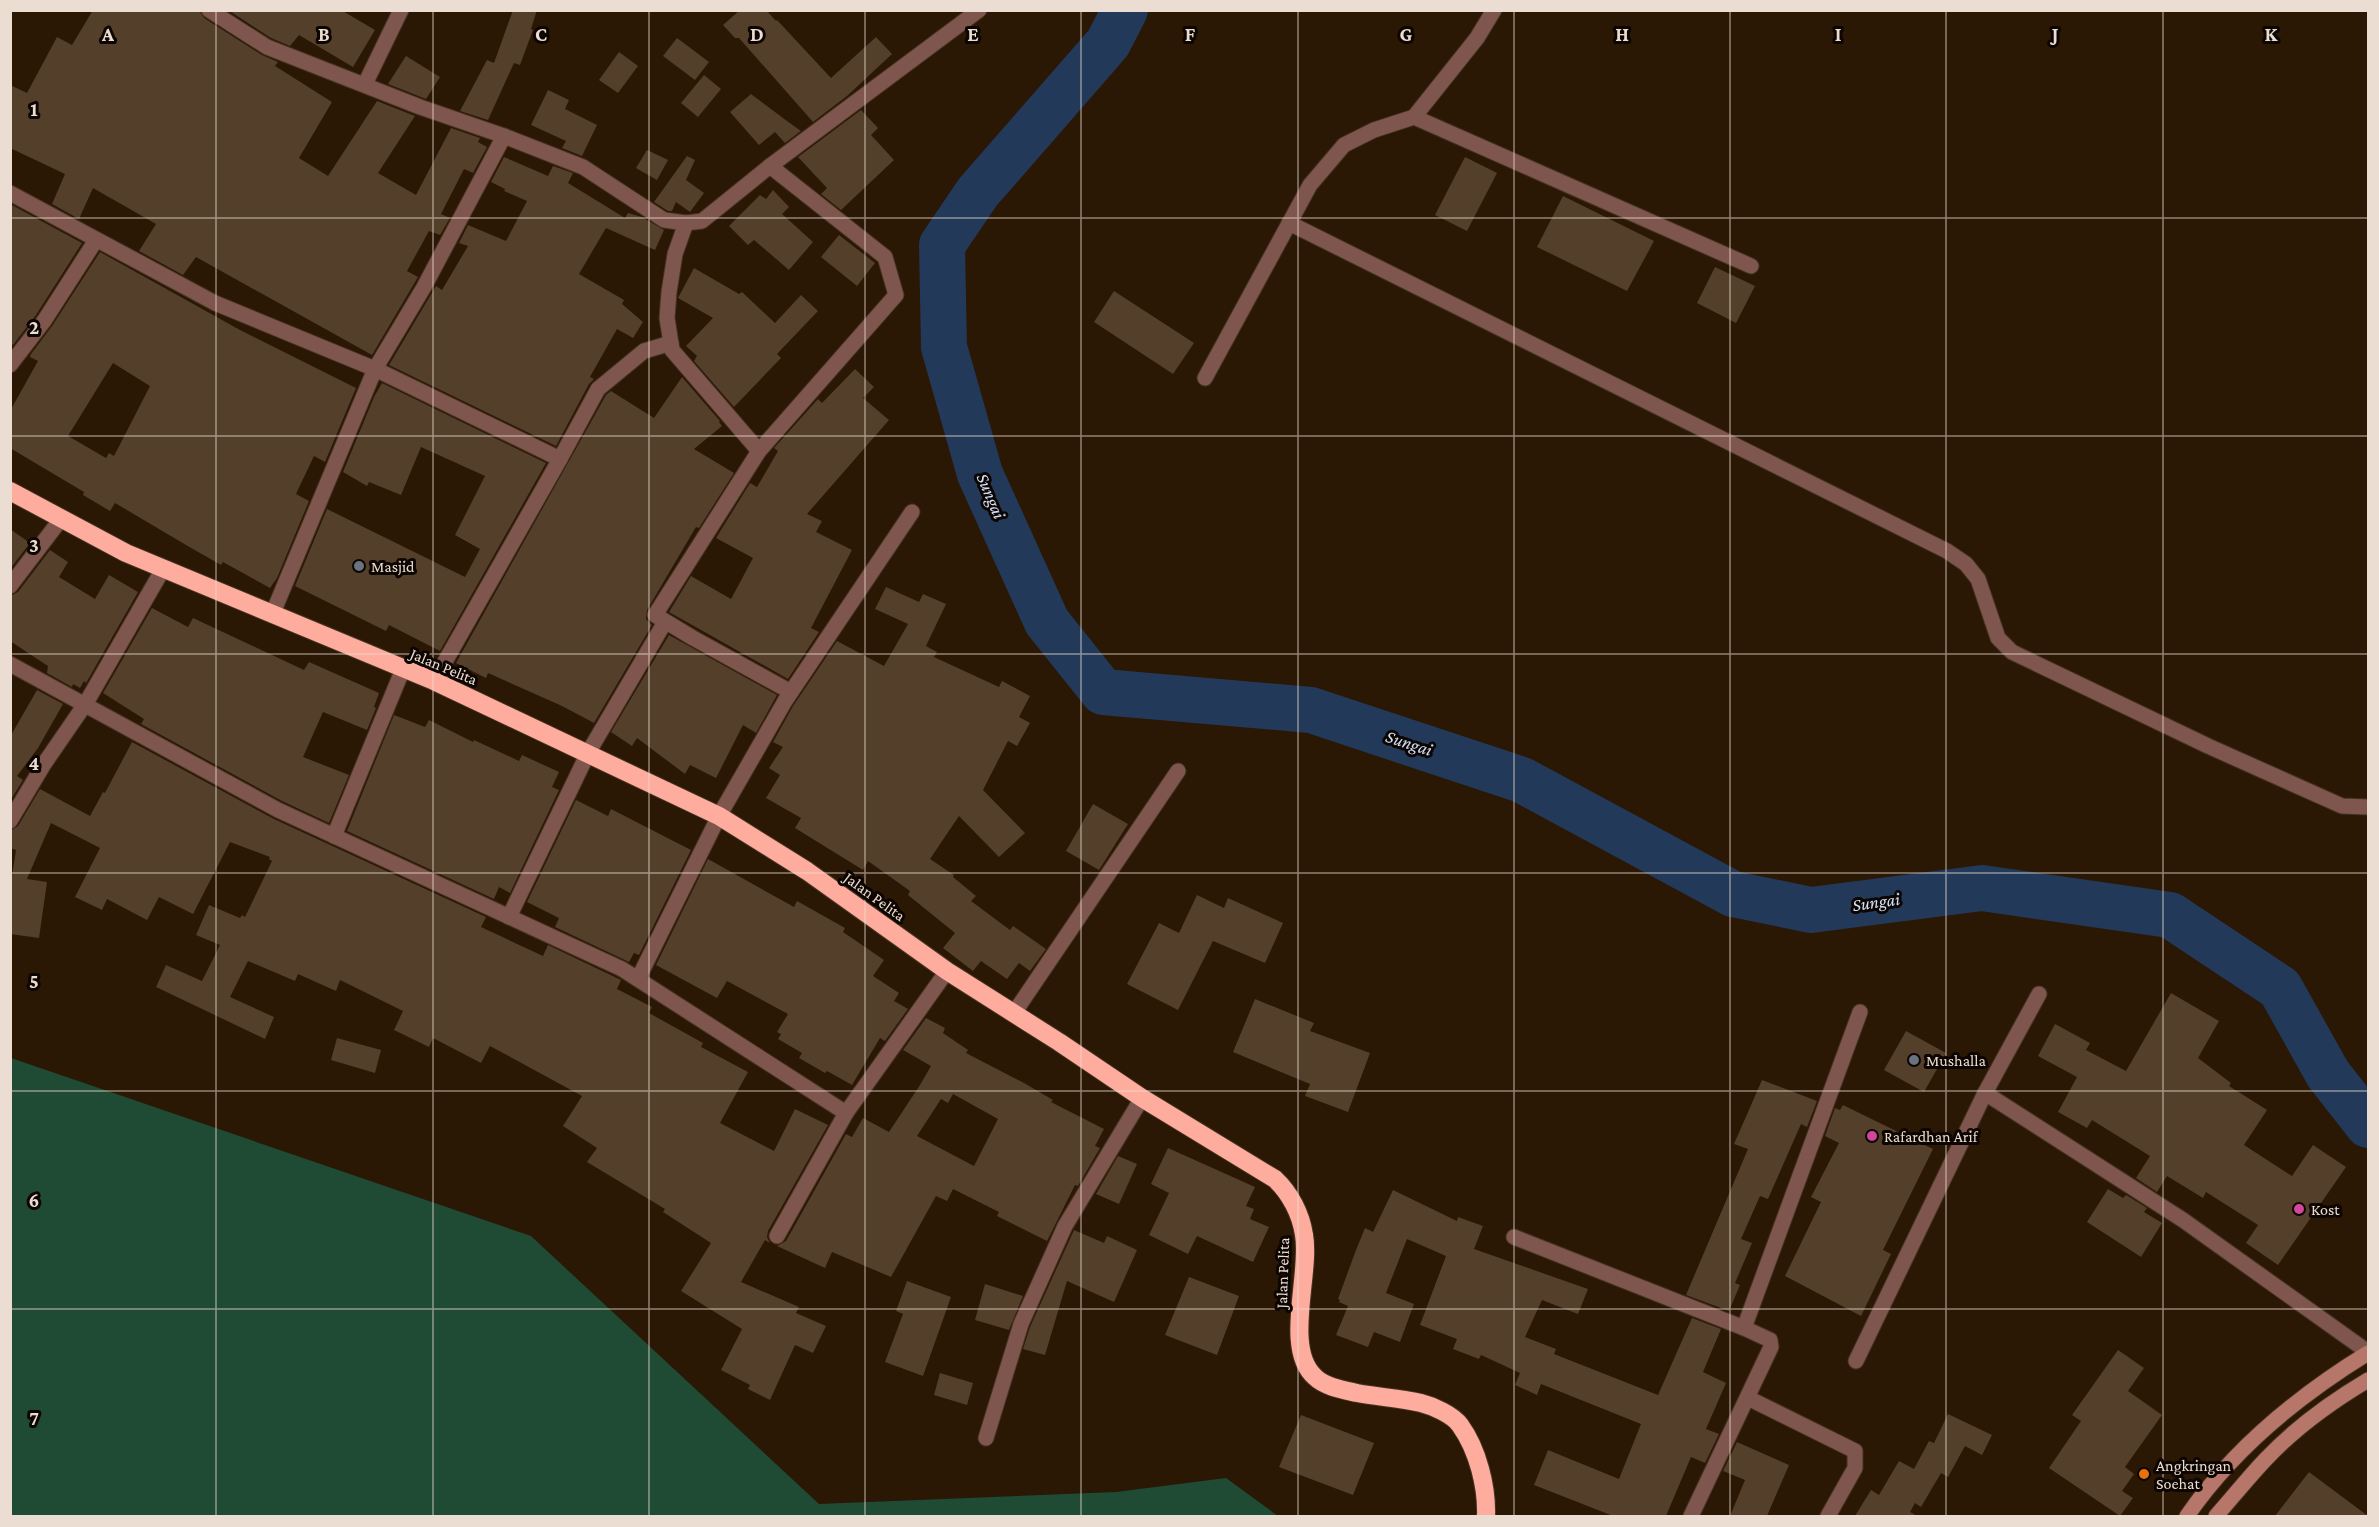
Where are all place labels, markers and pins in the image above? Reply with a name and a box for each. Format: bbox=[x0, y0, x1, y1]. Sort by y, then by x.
place label: Masjid bbox=[371, 558, 415, 576]
marker: Masjid bbox=[352, 559, 366, 573]
place label: Mushalla bbox=[1926, 1052, 1986, 1069]
marker: Mushalla bbox=[1907, 1053, 1921, 1067]
place label: Rafardhan Arif bbox=[1884, 1128, 1979, 1145]
marker: Rafardhan Arif bbox=[1865, 1129, 1879, 1143]
place label: Kost bbox=[2311, 1201, 2340, 1218]
marker: Kost bbox=[2292, 1202, 2306, 1216]
place label: Angkringan Soehat bbox=[2156, 1457, 2232, 1492]
marker: Angkringan Soehat bbox=[2137, 1467, 2151, 1481]

